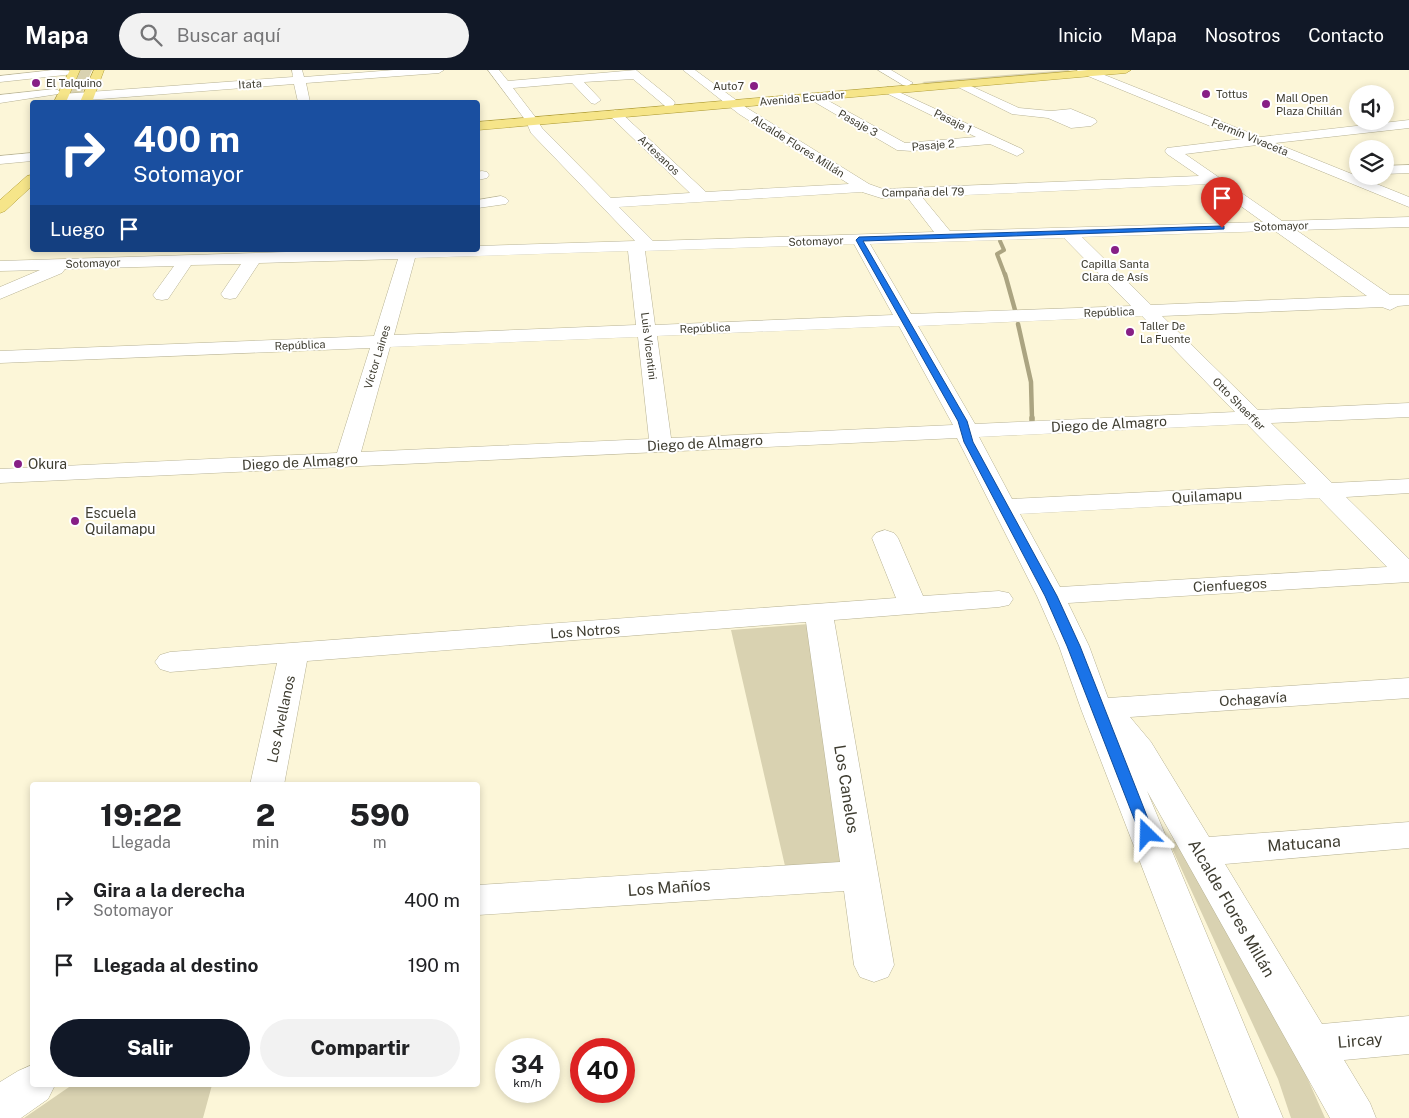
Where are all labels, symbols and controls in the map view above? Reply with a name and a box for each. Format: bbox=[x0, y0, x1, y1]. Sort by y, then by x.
search box bbox=[119, 13, 469, 58]
text: Mapa bbox=[25, 21, 89, 49]
icon: search bbox=[137, 21, 165, 49]
text: Buscar aquí bbox=[177, 24, 280, 46]
text: Inicio bbox=[1058, 25, 1102, 46]
text: Mapa bbox=[1130, 25, 1177, 46]
text: Nosotros bbox=[1205, 25, 1280, 46]
text: Contacto bbox=[1308, 25, 1384, 46]
marker: El Talquino bbox=[30, 77, 42, 89]
place label: El Talquino bbox=[46, 77, 102, 89]
street label: Itata bbox=[238, 77, 262, 91]
place label: Auto7 bbox=[713, 80, 744, 92]
marker: Auto7 bbox=[748, 80, 760, 92]
map controls bbox=[1349, 85, 1394, 185]
button: sound bbox=[1349, 85, 1394, 130]
street label: Avenida Ecuador bbox=[759, 88, 845, 108]
marker: Tottus bbox=[1200, 88, 1212, 100]
place label: Tottus bbox=[1216, 88, 1248, 100]
place label: Mall Open Plaza Chillán bbox=[1276, 92, 1342, 117]
marker: Mall Open Plaza Chillán bbox=[1260, 98, 1272, 110]
street label: Pasaje 3 bbox=[836, 107, 880, 139]
street label: Pasaje 1 bbox=[932, 107, 974, 135]
street label: Alcalde Flores Millán bbox=[749, 113, 847, 179]
street label: Fermín Vivaceta bbox=[1210, 116, 1290, 158]
text: 400 m bbox=[133, 119, 240, 160]
icon: right bbox=[50, 120, 115, 185]
street label: Artesanos bbox=[636, 133, 682, 177]
street label: Pasaje 2 bbox=[911, 137, 955, 153]
button: layers bbox=[1349, 140, 1394, 185]
text: Sotomayor bbox=[133, 161, 244, 187]
pin bbox=[1201, 177, 1243, 228]
icon: arrive bbox=[1208, 184, 1236, 212]
street label: Campaña del 79 bbox=[882, 185, 965, 199]
icon: arrive bbox=[115, 215, 143, 243]
text: Luego bbox=[50, 218, 105, 240]
street label: Sotomayor bbox=[1253, 219, 1309, 233]
street label: Sotomayor bbox=[788, 234, 844, 248]
marker: Capilla Santa Clara de Asís bbox=[1109, 244, 1121, 256]
street label: Sotomayor bbox=[65, 256, 121, 270]
place label: Capilla Santa Clara de Asís bbox=[1081, 258, 1149, 283]
street label: República bbox=[1083, 305, 1135, 319]
street label: Luis Vicentini bbox=[639, 311, 659, 381]
place label: Taller De La Fuente bbox=[1140, 320, 1190, 345]
street label: República bbox=[679, 321, 731, 335]
street label: Víctor Laines bbox=[362, 323, 393, 390]
marker: Taller De La Fuente bbox=[1124, 326, 1136, 338]
street label: República bbox=[274, 338, 326, 352]
street label: Otto Shaeffer bbox=[1210, 375, 1268, 433]
street label: Diego de Almagro bbox=[1051, 413, 1167, 435]
street label: Diego de Almagro bbox=[647, 432, 763, 454]
street label: Diego de Almagro bbox=[242, 451, 358, 473]
place label: Okura bbox=[28, 456, 67, 472]
marker: Okura bbox=[12, 458, 24, 470]
street label: Quilamapu bbox=[1171, 486, 1243, 506]
place label: Escuela Quilamapu bbox=[85, 505, 155, 537]
marker: Escuela Quilamapu bbox=[69, 515, 81, 527]
street label: Cienfuegos bbox=[1193, 575, 1267, 595]
street label: Los Notros bbox=[550, 621, 620, 641]
street label: Los Avellanos bbox=[264, 674, 298, 764]
street label: Ochagavía bbox=[1219, 689, 1287, 709]
street label: Los Canelos bbox=[830, 743, 863, 835]
text: 19:22 bbox=[100, 797, 182, 833]
text: 2 bbox=[256, 797, 275, 833]
text: 590 bbox=[349, 797, 410, 833]
position arrow bbox=[1120, 807, 1172, 859]
street label: Matucana bbox=[1267, 831, 1341, 856]
text: Llegada bbox=[111, 833, 171, 852]
text: min bbox=[252, 833, 279, 852]
text: m bbox=[373, 833, 386, 852]
street label: Alcalde Flores Millán bbox=[1184, 836, 1279, 980]
street label: Los Mañíos bbox=[627, 875, 711, 900]
text: Gira a la derecha bbox=[93, 879, 245, 901]
icon: right bbox=[50, 886, 78, 914]
text: 400 m bbox=[404, 889, 460, 911]
text: Sotomayor bbox=[93, 901, 174, 920]
icon: arrive bbox=[50, 951, 78, 979]
text: Llegada al destino bbox=[93, 954, 258, 976]
text: 190 m bbox=[408, 954, 460, 976]
button: Salir bbox=[50, 1019, 250, 1077]
button: Compartir bbox=[260, 1019, 460, 1077]
street label: Lircay bbox=[1337, 1029, 1384, 1052]
speed limit sign: 40 bbox=[570, 1038, 635, 1103]
text: 34 bbox=[511, 1049, 544, 1079]
text: km/h bbox=[513, 1076, 542, 1090]

